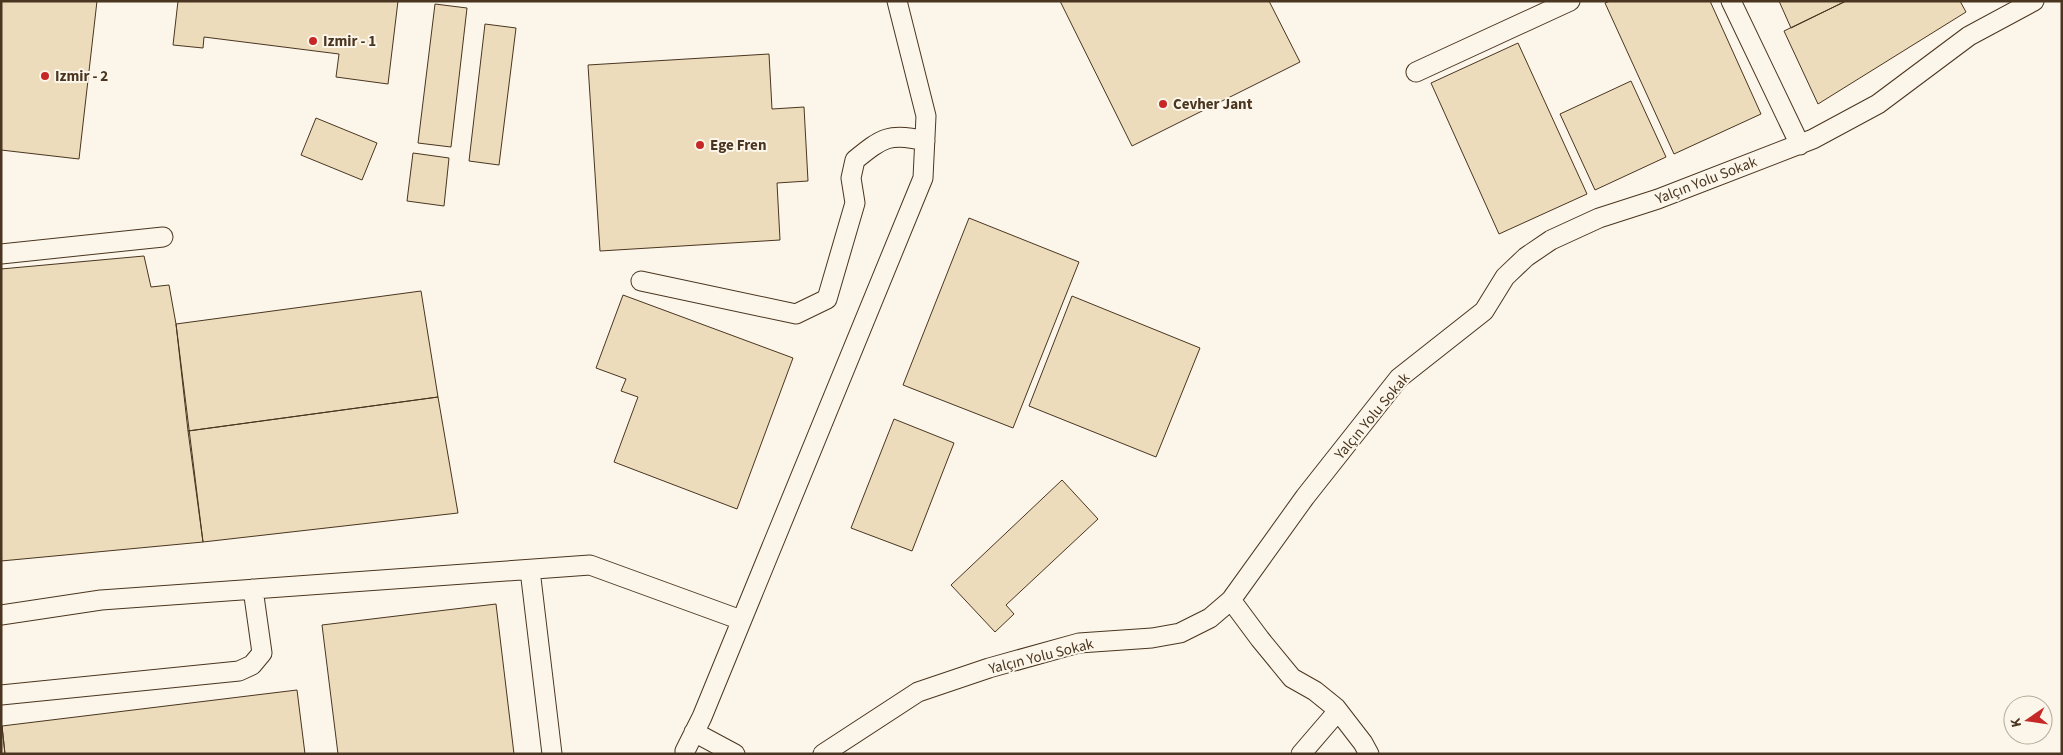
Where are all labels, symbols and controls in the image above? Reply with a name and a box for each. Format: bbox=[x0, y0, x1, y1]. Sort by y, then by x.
place label: Izmir - 1 bbox=[323, 31, 376, 52]
marker: Izmir - 1 bbox=[307, 35, 319, 47]
place label: Izmir - 2 bbox=[55, 66, 108, 87]
marker: Izmir - 2 bbox=[39, 70, 51, 82]
place label: Cevher Jant bbox=[1173, 94, 1253, 115]
marker: Cevher Jant bbox=[1157, 98, 1169, 110]
place label: Ege Fren bbox=[710, 135, 766, 156]
marker: Ege Fren bbox=[694, 139, 706, 151]
street label: Yalçın Yolu Sokak bbox=[1651, 151, 1761, 210]
street label: Yalçın Yolu Sokak bbox=[1329, 368, 1415, 465]
street label: Yalçın Yolu Sokak bbox=[986, 633, 1096, 680]
north arrow bbox=[2003, 695, 2053, 745]
text: K bbox=[2006, 716, 2027, 729]

